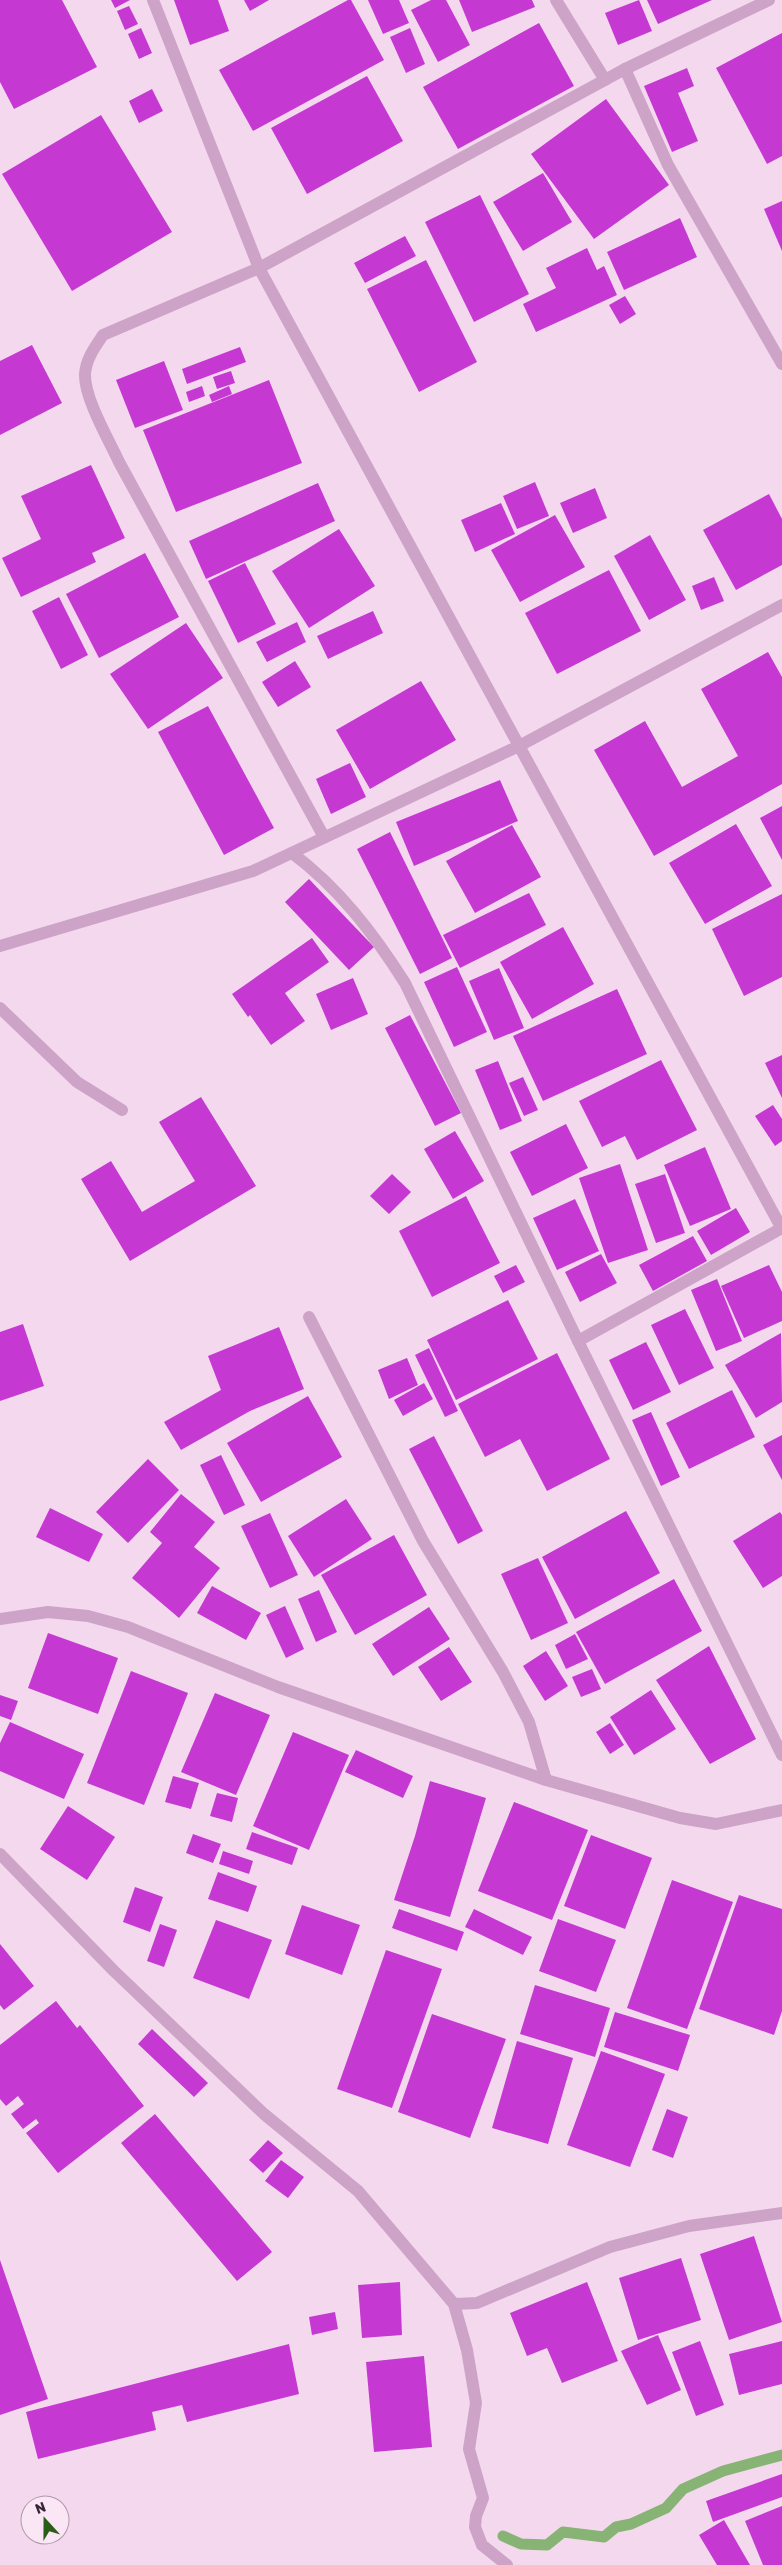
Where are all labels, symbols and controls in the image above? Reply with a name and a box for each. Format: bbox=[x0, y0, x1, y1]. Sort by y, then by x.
north arrow bbox=[20, 2495, 70, 2545]
text: N bbox=[33, 2499, 48, 2518]

